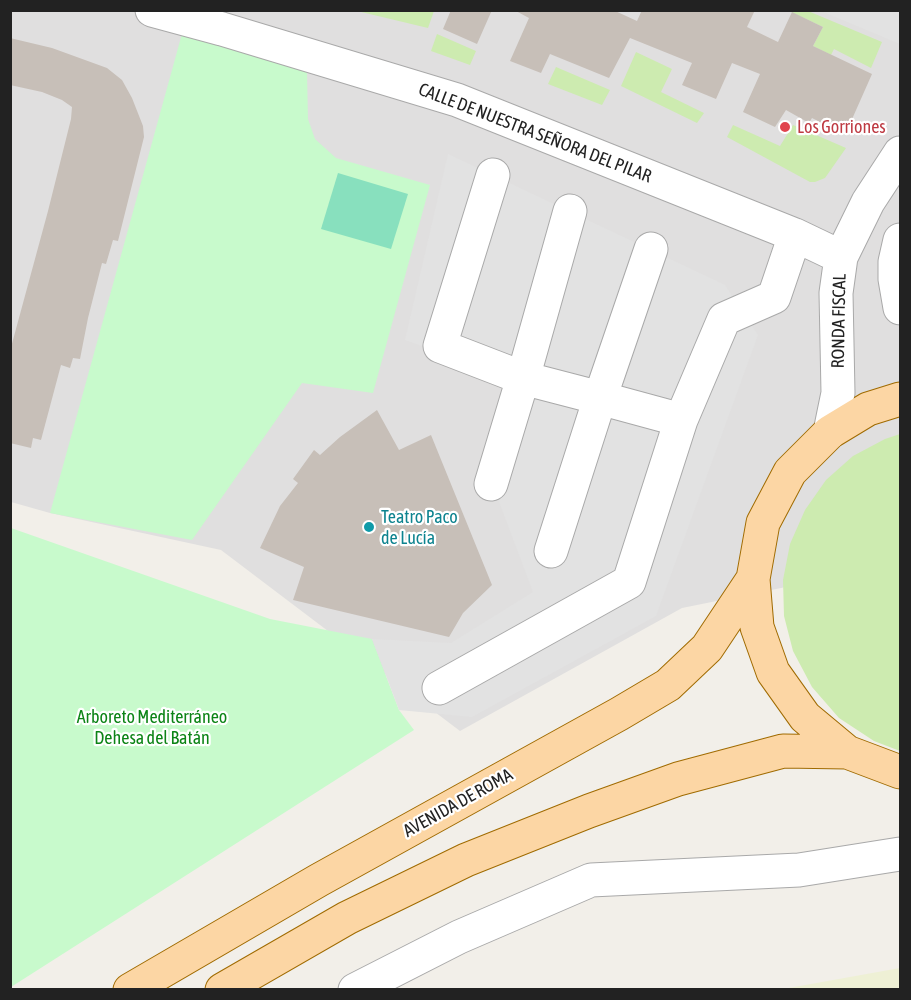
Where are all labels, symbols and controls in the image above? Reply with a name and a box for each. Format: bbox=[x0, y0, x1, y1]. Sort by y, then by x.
street label: CALLE DE NUESTRA SEÑORA DEL PILAR bbox=[415, 79, 655, 187]
place label: Los Gorriones bbox=[797, 116, 886, 138]
marker: Los Gorriones bbox=[778, 120, 792, 134]
street label: RONDA FISCAL bbox=[827, 274, 851, 368]
place label: Teatro Paco de Lucía bbox=[381, 506, 458, 548]
marker: Teatro Paco de Lucía bbox=[362, 520, 376, 534]
park label: Arboreto Mediterráneo Dehesa del Batán bbox=[77, 706, 227, 748]
street label: AVENIDA DE ROMA bbox=[399, 764, 517, 842]

